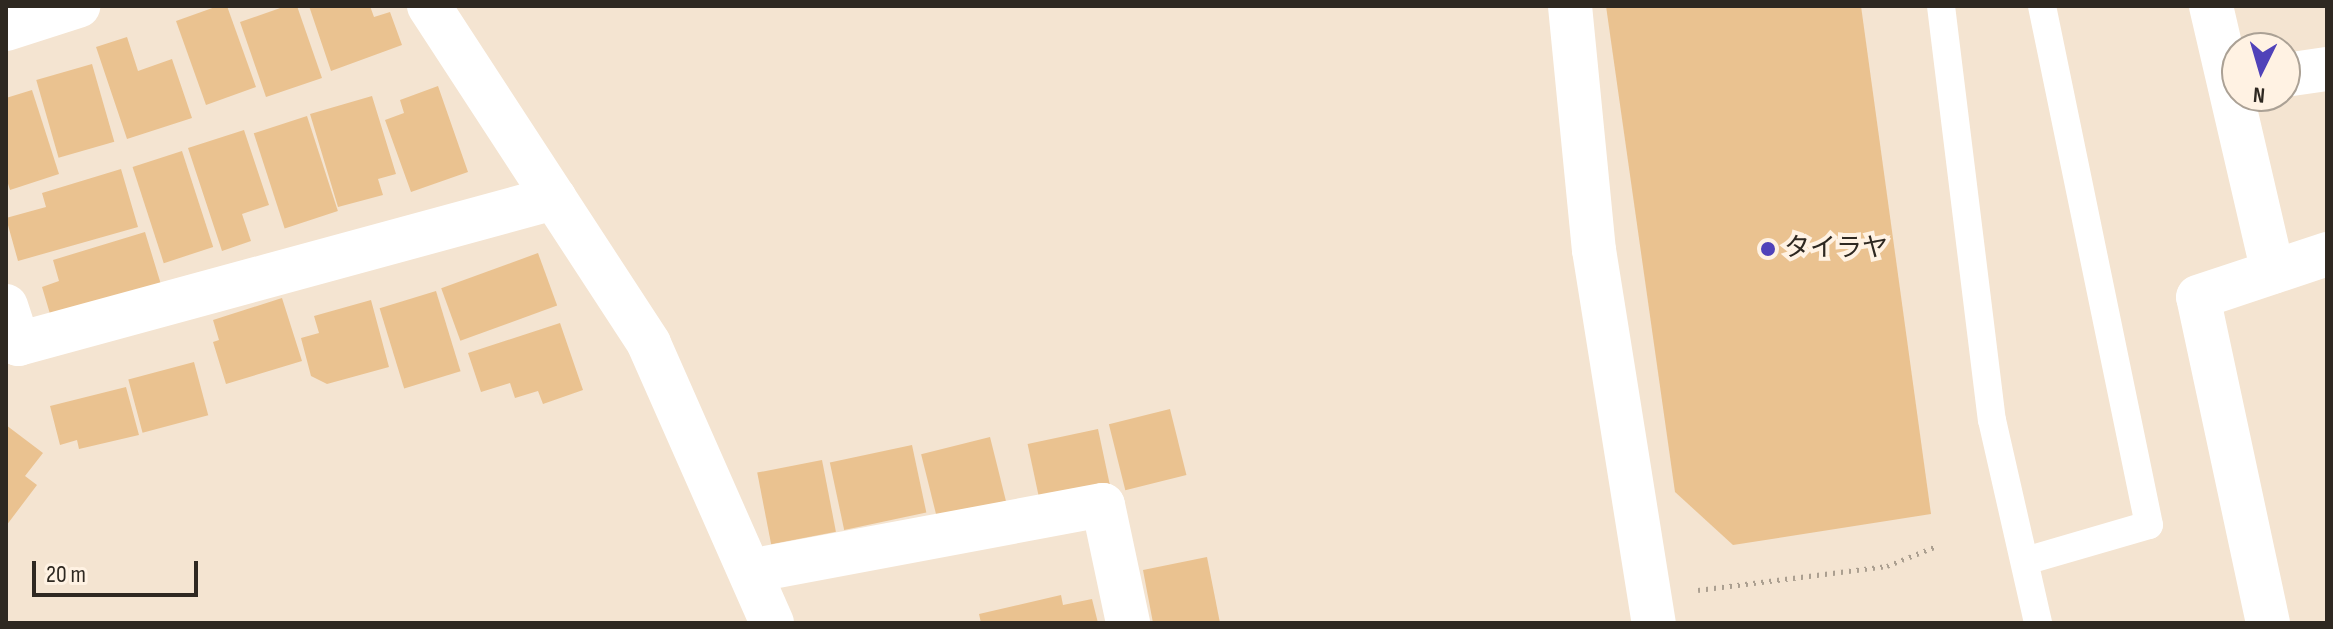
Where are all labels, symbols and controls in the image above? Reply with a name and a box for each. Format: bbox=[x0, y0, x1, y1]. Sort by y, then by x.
north arrow bbox=[2221, 32, 2301, 112]
text: N bbox=[2252, 80, 2266, 108]
place label: タイラヤ bbox=[1784, 233, 1888, 265]
marker: タイラヤ bbox=[1759, 240, 1777, 258]
scale bar bbox=[36, 545, 202, 595]
text: 20 m bbox=[46, 560, 86, 589]

